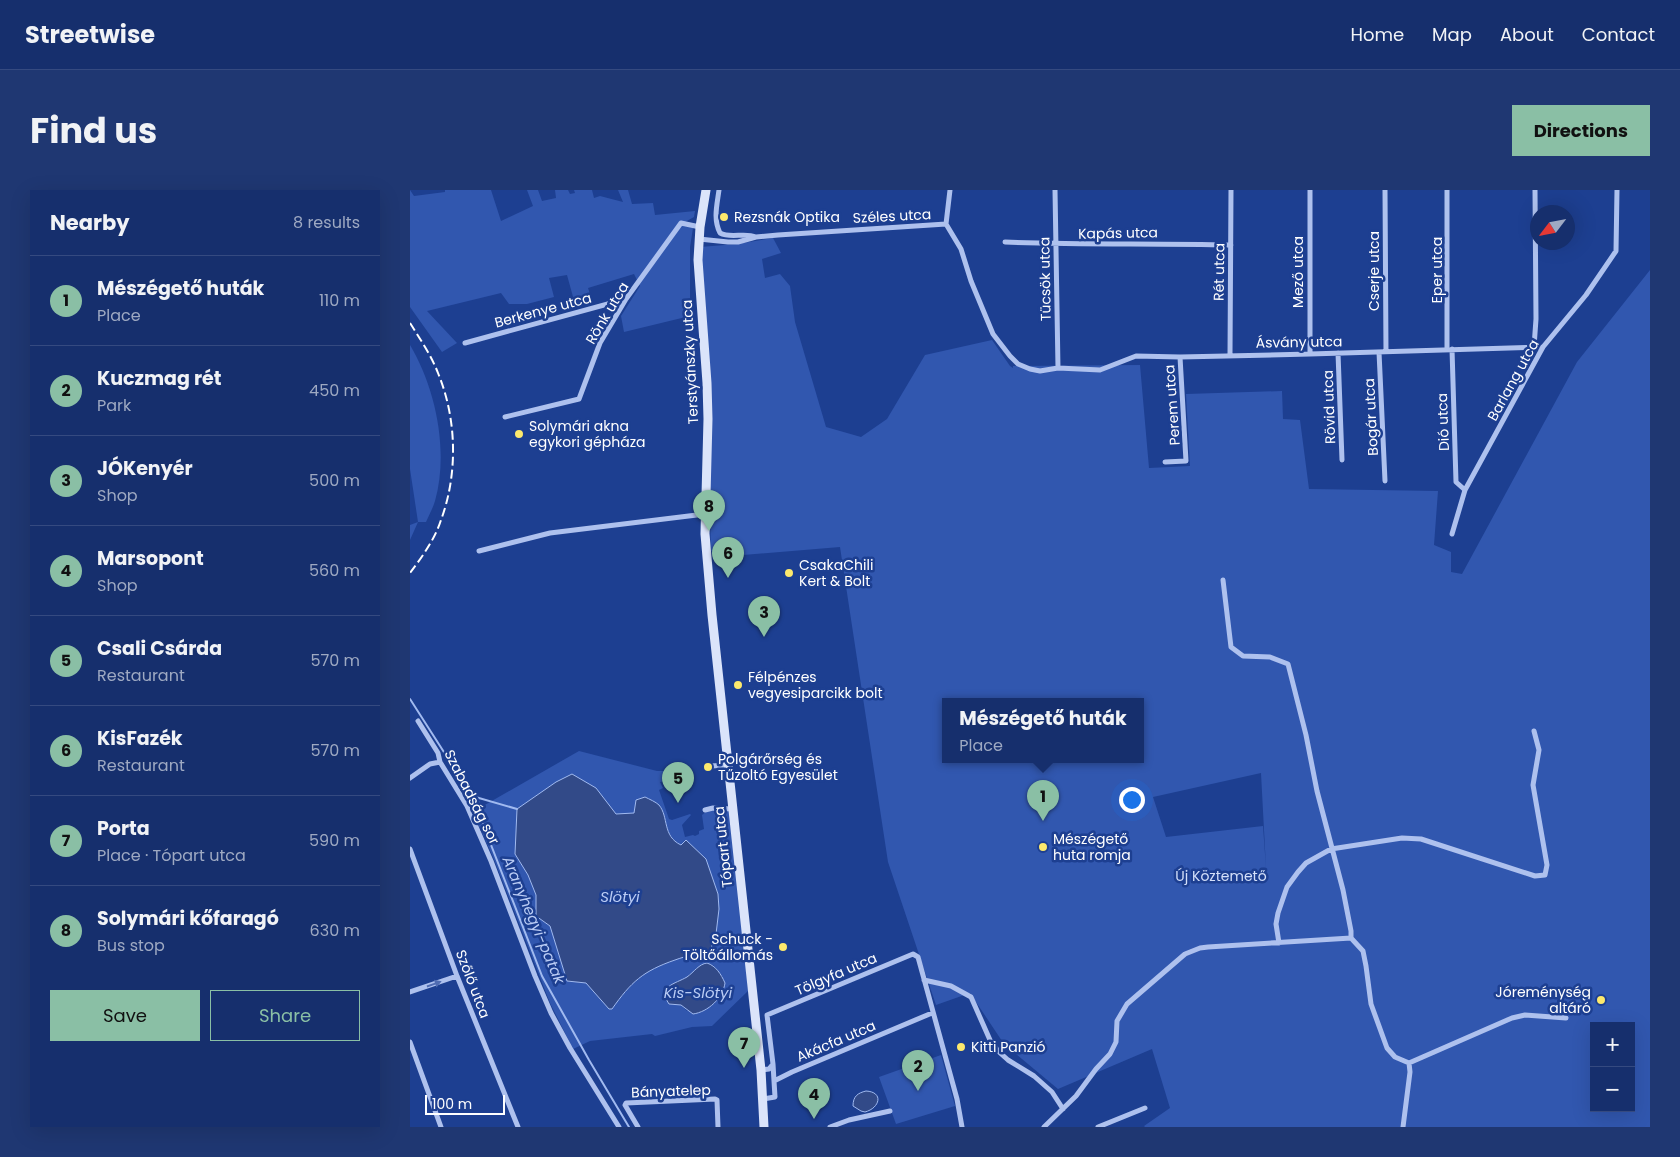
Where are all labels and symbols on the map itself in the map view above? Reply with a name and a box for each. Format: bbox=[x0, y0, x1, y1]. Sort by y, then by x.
street label: Széles utca bbox=[852, 204, 932, 228]
north arrow bbox=[1530, 205, 1575, 250]
place label: Rezsnák Optika bbox=[734, 207, 840, 227]
marker: Rezsnák Optika bbox=[718, 211, 730, 223]
street label: Kapás utca bbox=[1078, 222, 1158, 244]
street label: Cserje utca bbox=[1364, 231, 1384, 311]
street label: Mező utca bbox=[1288, 236, 1308, 308]
street label: Tücsök utca bbox=[1034, 237, 1056, 321]
street label: Eper utca bbox=[1427, 237, 1447, 303]
street label: Rét utca bbox=[1208, 243, 1230, 301]
street label: Rönk utca bbox=[581, 278, 633, 348]
street label: Berkenye utca bbox=[492, 287, 594, 333]
street label: Terstyánszky utca bbox=[677, 299, 703, 425]
street label: Ásvány utca bbox=[1255, 331, 1343, 353]
street label: Barlang utca bbox=[1482, 336, 1544, 424]
street label: Perem utca bbox=[1159, 364, 1185, 446]
street label: Rövid utca bbox=[1318, 370, 1340, 444]
street label: Bogár utca bbox=[1359, 378, 1383, 456]
street label: Dió utca bbox=[1432, 393, 1454, 451]
place label: Solymári akna egykori gépháza bbox=[529, 416, 645, 452]
marker: Solymári akna egykori gépháza bbox=[513, 428, 525, 440]
pin: 8 bbox=[693, 490, 725, 531]
pin: 6 bbox=[712, 537, 744, 578]
place label: CsakaChili Kert & Bolt bbox=[799, 555, 873, 591]
marker: CsakaChili Kert & Bolt bbox=[783, 567, 795, 579]
pin: 3 bbox=[748, 596, 780, 637]
place label: Félpénzes vegyesiparcikk bolt bbox=[748, 667, 883, 703]
marker: Félpénzes vegyesiparcikk bolt bbox=[732, 679, 744, 691]
street label: Szabadság sor bbox=[440, 746, 504, 848]
place label: Polgárőrség és Tűzoltó Egyesület bbox=[718, 749, 838, 785]
marker: Polgárőrség és Tűzoltó Egyesület bbox=[702, 761, 714, 773]
pin: 5 bbox=[662, 762, 694, 803]
pin: 1 bbox=[1027, 780, 1059, 821]
your location bbox=[1119, 787, 1145, 813]
street label: Tópart utca bbox=[709, 805, 737, 889]
place label: Mészégető huta romja bbox=[1053, 829, 1131, 865]
marker: Mészégető huta romja bbox=[1037, 841, 1049, 853]
water label: Aranyhegyi-patak bbox=[497, 852, 571, 988]
park label: Új Köztemető bbox=[1175, 866, 1267, 886]
water label: Slötyi bbox=[600, 886, 640, 907]
place label: Schuck - Töltőállomás bbox=[682, 929, 773, 965]
marker: Schuck - Töltőállomás bbox=[777, 941, 789, 953]
street label: Szőlő utca bbox=[451, 947, 495, 1021]
street label: Tölgyfa utca bbox=[792, 948, 880, 1000]
one-way arrow bbox=[426, 980, 441, 987]
water label: Kis-Slötyi bbox=[664, 982, 733, 1003]
place label: Jóreménység altáró bbox=[1495, 982, 1591, 1018]
marker: Jóreménység altáró bbox=[1595, 994, 1607, 1006]
street label: Akácfa utca bbox=[793, 1015, 879, 1067]
pin: 7 bbox=[728, 1027, 760, 1068]
place label: Kitti Panzió bbox=[971, 1037, 1046, 1057]
marker: Kitti Panzió bbox=[955, 1041, 967, 1053]
pin: 2 bbox=[902, 1050, 934, 1091]
pin: 4 bbox=[798, 1078, 830, 1119]
street label: Bányatelep bbox=[631, 1080, 711, 1102]
scale bar bbox=[425, 1092, 505, 1115]

